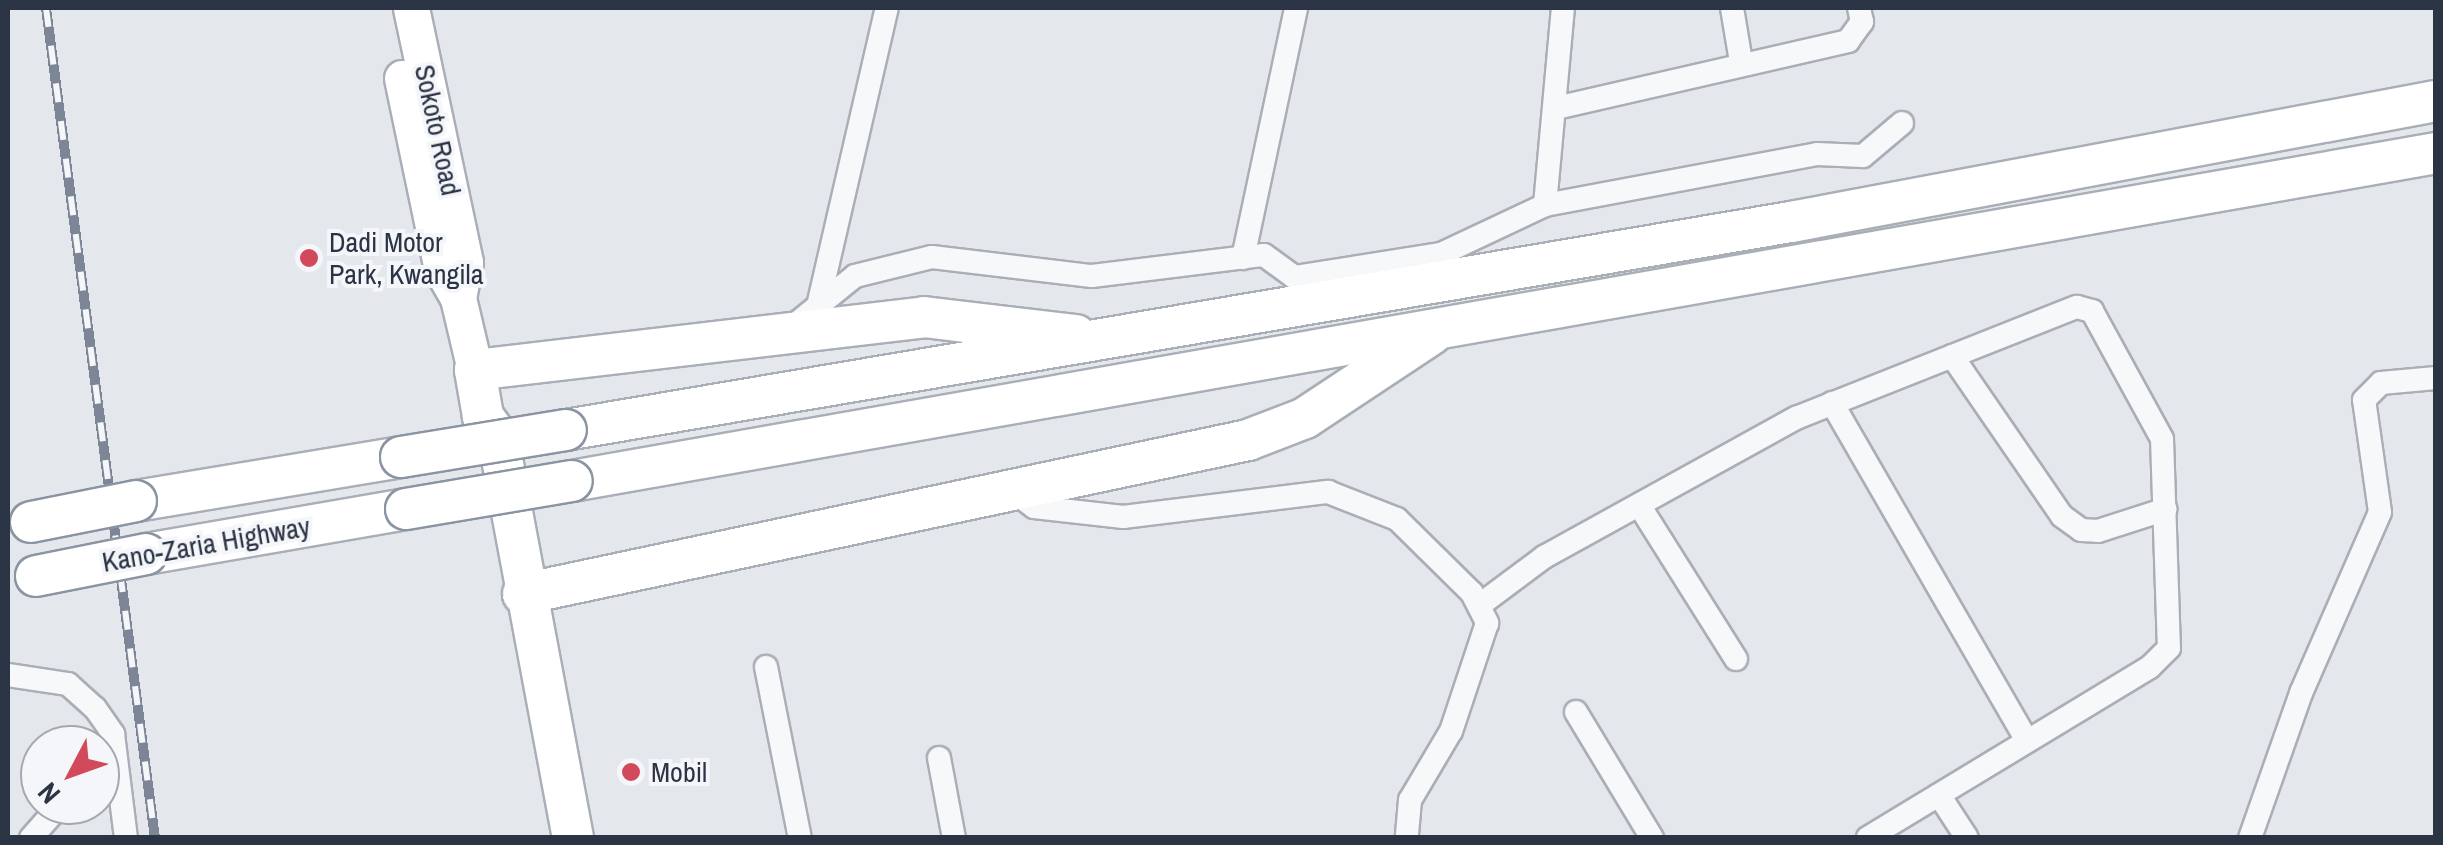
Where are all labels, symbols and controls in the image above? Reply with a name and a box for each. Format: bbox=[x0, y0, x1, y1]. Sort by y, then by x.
street label: Sokoto Road bbox=[408, 62, 468, 198]
place label: Dadi Motor Park, Kwangila bbox=[329, 225, 483, 291]
marker: Dadi Motor Park, Kwangila bbox=[298, 247, 320, 269]
street label: Kano-Zaria Highway bbox=[99, 509, 313, 579]
north arrow bbox=[20, 725, 120, 825]
place label: Mobil bbox=[651, 755, 707, 789]
marker: Mobil bbox=[620, 761, 642, 783]
text: N bbox=[29, 775, 69, 812]

